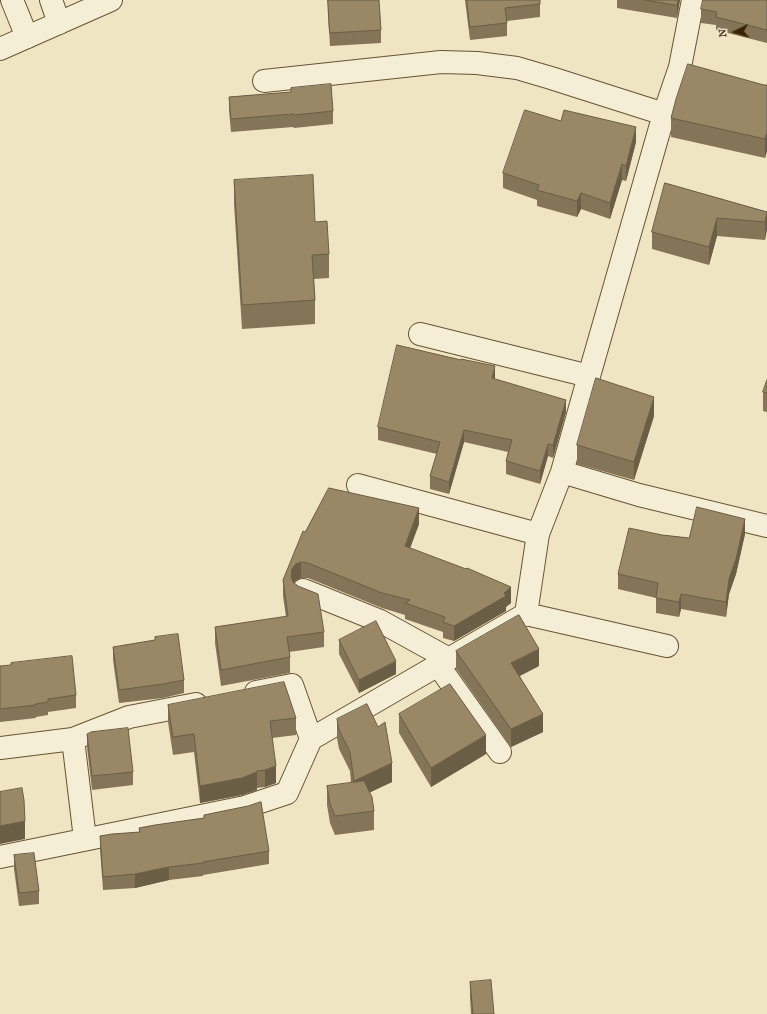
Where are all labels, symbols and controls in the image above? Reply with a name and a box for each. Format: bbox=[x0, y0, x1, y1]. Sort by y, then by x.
north arrow bbox=[715, 12, 755, 52]
text: N bbox=[716, 28, 729, 38]

